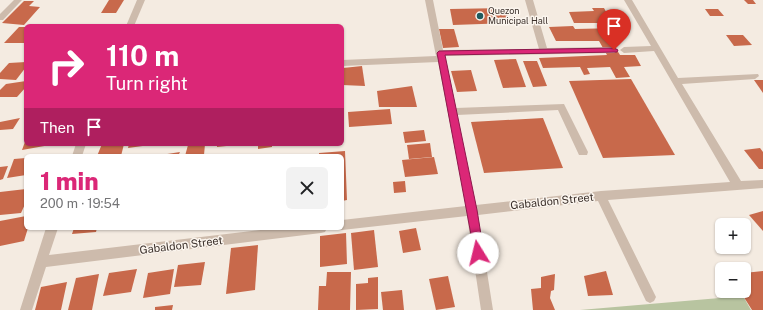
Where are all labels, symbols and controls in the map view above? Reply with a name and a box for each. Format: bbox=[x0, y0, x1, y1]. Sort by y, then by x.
place label: Quezon Municipal Hall bbox=[488, 5, 548, 26]
pin bbox=[597, 9, 631, 50]
marker: Quezon Municipal Hall bbox=[475, 11, 485, 21]
icon: arrive bbox=[603, 15, 625, 37]
text: 110 m bbox=[106, 39, 179, 72]
icon: right bbox=[40, 40, 92, 92]
text: Turn right bbox=[106, 73, 188, 94]
icon: arrive bbox=[83, 116, 105, 138]
text: Then bbox=[40, 119, 75, 136]
text: 1 min bbox=[40, 167, 99, 195]
button: close bbox=[286, 167, 328, 209]
street label: Gabaldon Street bbox=[510, 191, 594, 211]
text: 200 m · 19:54 bbox=[40, 196, 120, 211]
map controls bbox=[715, 218, 751, 298]
button: + bbox=[715, 218, 751, 254]
position arrow bbox=[457, 232, 499, 274]
street label: Gabaldon Street bbox=[139, 234, 223, 256]
button: − bbox=[715, 262, 751, 298]

